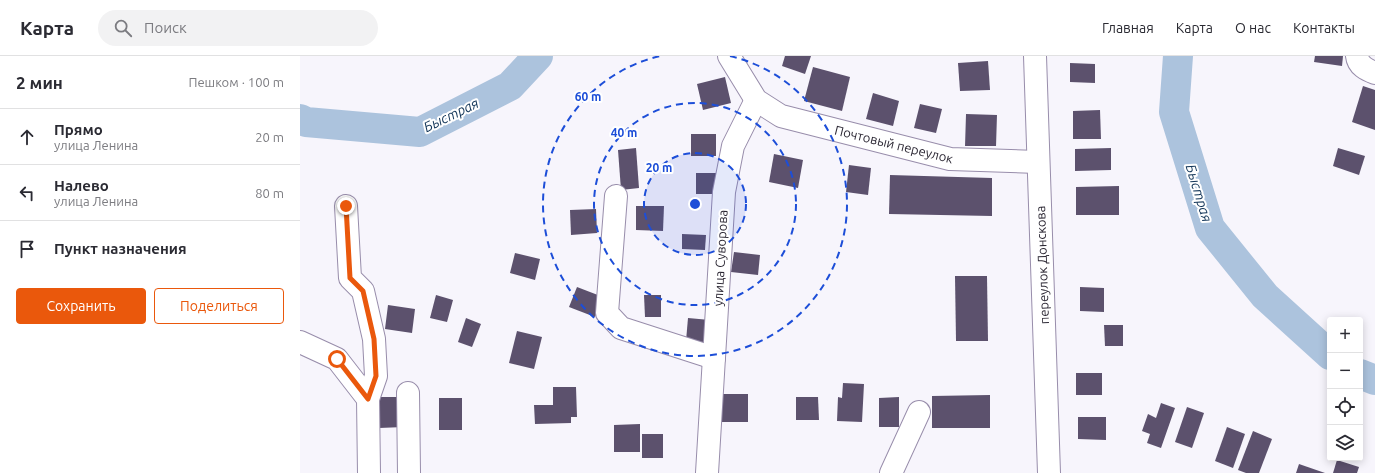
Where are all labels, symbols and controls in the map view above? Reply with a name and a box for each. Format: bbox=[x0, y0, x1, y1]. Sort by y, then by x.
search box bbox=[98, 10, 378, 46]
text: Карта bbox=[20, 17, 74, 39]
icon: search bbox=[112, 17, 134, 39]
text: Поиск bbox=[144, 19, 187, 36]
text: Главная bbox=[1102, 20, 1154, 36]
text: Карта bbox=[1176, 20, 1213, 36]
text: О нас bbox=[1235, 20, 1271, 36]
text: Контакты bbox=[1293, 20, 1355, 36]
text: 2 мин bbox=[16, 73, 63, 92]
text: Пешком · 100 m bbox=[188, 75, 284, 89]
text: 60 m bbox=[575, 90, 601, 103]
water label: Быстрая bbox=[421, 95, 481, 135]
text: Прямо bbox=[54, 121, 103, 138]
street label: Почтовый переулок bbox=[833, 122, 955, 166]
icon: ahead bbox=[16, 126, 38, 148]
text: 40 m bbox=[611, 126, 637, 139]
text: 20 m bbox=[255, 130, 284, 144]
text: улица Ленина bbox=[54, 138, 138, 152]
text: 20 m bbox=[646, 161, 672, 174]
water label: Быстрая bbox=[1183, 162, 1215, 224]
text: Налево bbox=[54, 177, 109, 194]
icon: left bbox=[16, 182, 38, 204]
text: 80 m bbox=[255, 186, 284, 200]
text: улица Ленина bbox=[54, 194, 138, 208]
route end bbox=[337, 197, 355, 215]
centre of rings bbox=[688, 197, 702, 211]
street label: переулок Донскова bbox=[1033, 206, 1051, 324]
street label: улица Суворова bbox=[710, 209, 730, 307]
icon: arrive bbox=[16, 238, 38, 260]
text: Пункт назначения bbox=[54, 240, 187, 257]
button: Сохранить bbox=[16, 288, 146, 324]
button: Поделиться bbox=[154, 288, 284, 324]
map controls bbox=[1327, 317, 1363, 461]
button: + bbox=[1327, 317, 1363, 353]
route start bbox=[328, 350, 346, 368]
button: − bbox=[1327, 353, 1363, 389]
button: locate bbox=[1327, 389, 1363, 425]
button: layers bbox=[1327, 425, 1363, 461]

